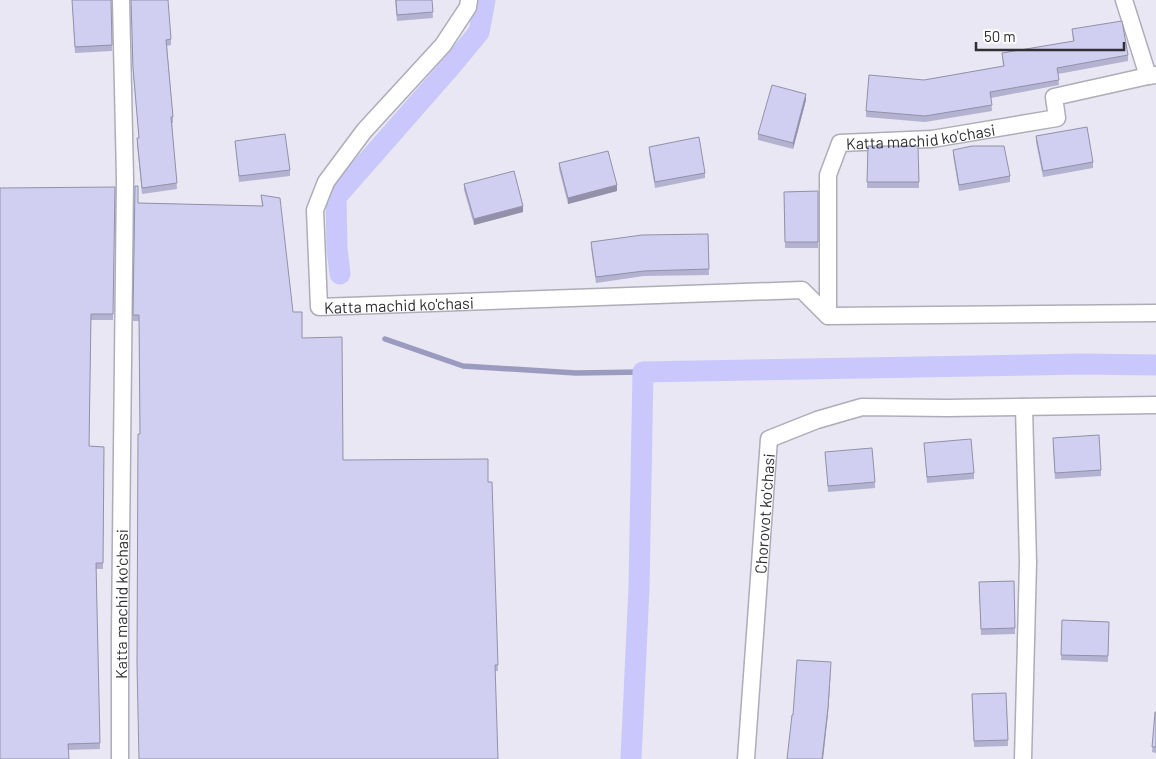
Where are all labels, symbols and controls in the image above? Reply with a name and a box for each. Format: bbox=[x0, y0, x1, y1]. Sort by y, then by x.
scale bar bbox=[976, 20, 1124, 52]
text: 50 m bbox=[984, 27, 1016, 45]
street label: Katta machid ko'chasi bbox=[845, 119, 996, 152]
street label: Katta machid ko'chasi bbox=[324, 292, 474, 316]
street label: Chorovot ko'chasi bbox=[750, 453, 777, 574]
street label: Katta machid ko'chasi bbox=[110, 529, 131, 679]

